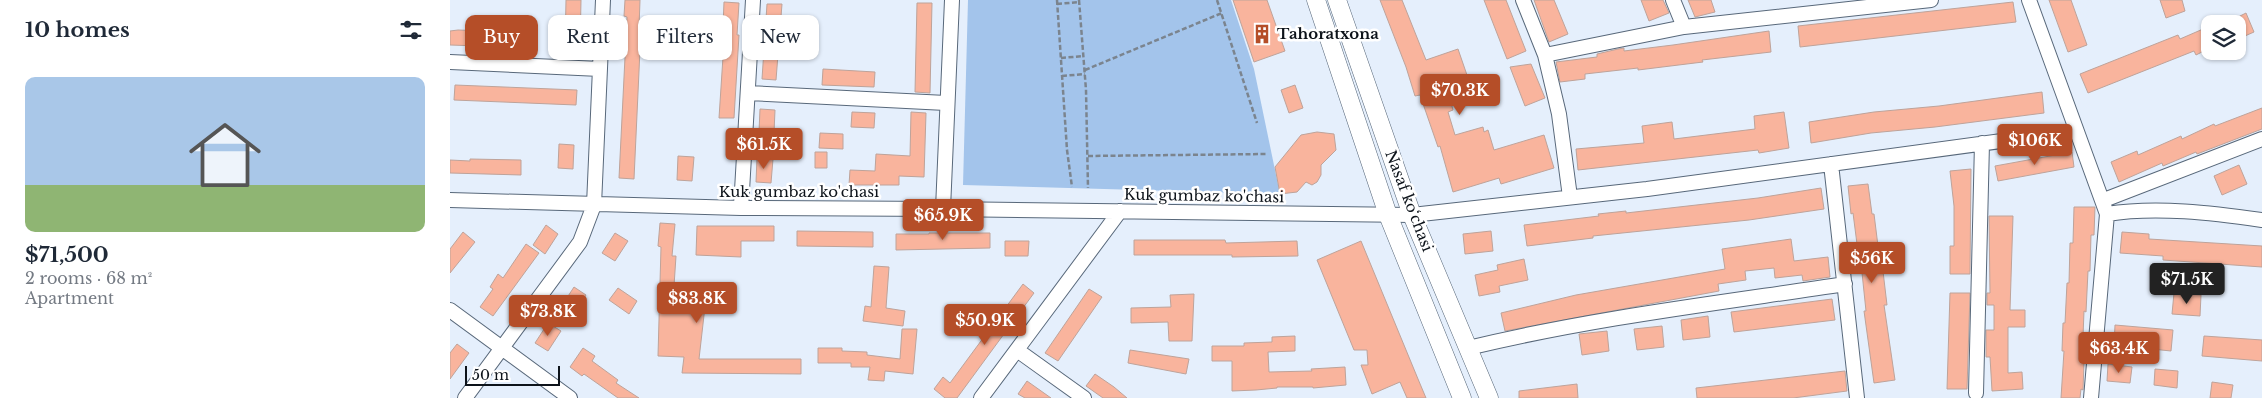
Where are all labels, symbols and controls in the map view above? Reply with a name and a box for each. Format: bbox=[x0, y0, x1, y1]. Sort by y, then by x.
chip: Buy bbox=[465, 15, 538, 60]
chip: Rent bbox=[548, 15, 628, 60]
chip: Filters bbox=[638, 15, 732, 60]
chip: New bbox=[742, 15, 819, 60]
map controls bbox=[2201, 15, 2246, 60]
button: layers bbox=[2201, 15, 2246, 60]
icon: filters bbox=[397, 16, 425, 44]
text: 10 homes bbox=[25, 17, 130, 43]
building icon: Tahoratxona bbox=[1251, 23, 1273, 45]
place label: Tahoratxona bbox=[1277, 24, 1379, 43]
pin: $70.3K bbox=[1419, 74, 1501, 116]
text: $70.3K bbox=[1431, 80, 1489, 100]
icon: home bbox=[180, 110, 270, 200]
pin: $106K bbox=[2000, 124, 2070, 166]
pin: $61.5K bbox=[723, 128, 805, 170]
text: $106K bbox=[2008, 130, 2062, 150]
text: $61.5K bbox=[737, 134, 791, 154]
street label: Nasaf ko‘chasi bbox=[1381, 147, 1438, 254]
street label: Kuk gumbaz ko'chasi bbox=[719, 182, 879, 201]
street label: Kuk gumbaz ko'chasi bbox=[1124, 185, 1284, 206]
pin: $65.9K bbox=[902, 198, 984, 241]
text: $65.9K bbox=[914, 205, 972, 225]
text: $71,500 bbox=[25, 242, 109, 268]
pin: $56K bbox=[1842, 242, 1902, 284]
text: $56K bbox=[1850, 248, 1894, 268]
pin: $71.5K bbox=[2146, 262, 2228, 305]
text: 2 rooms · 68 m² bbox=[25, 268, 152, 288]
text: $71.5K bbox=[2161, 269, 2213, 289]
pin: $83.8K bbox=[656, 282, 738, 324]
text: Apartment bbox=[25, 288, 114, 308]
text: $83.8K bbox=[668, 288, 726, 308]
pin: $73.8K bbox=[507, 294, 589, 337]
text: $73.8K bbox=[520, 301, 576, 321]
pin: $50.9K bbox=[944, 304, 1026, 346]
text: $50.9K bbox=[955, 310, 1015, 330]
pin: $63.4K bbox=[2078, 332, 2160, 374]
text: $63.4K bbox=[2089, 338, 2149, 358]
scale bar bbox=[465, 363, 560, 386]
text: 50 m bbox=[472, 366, 509, 384]

